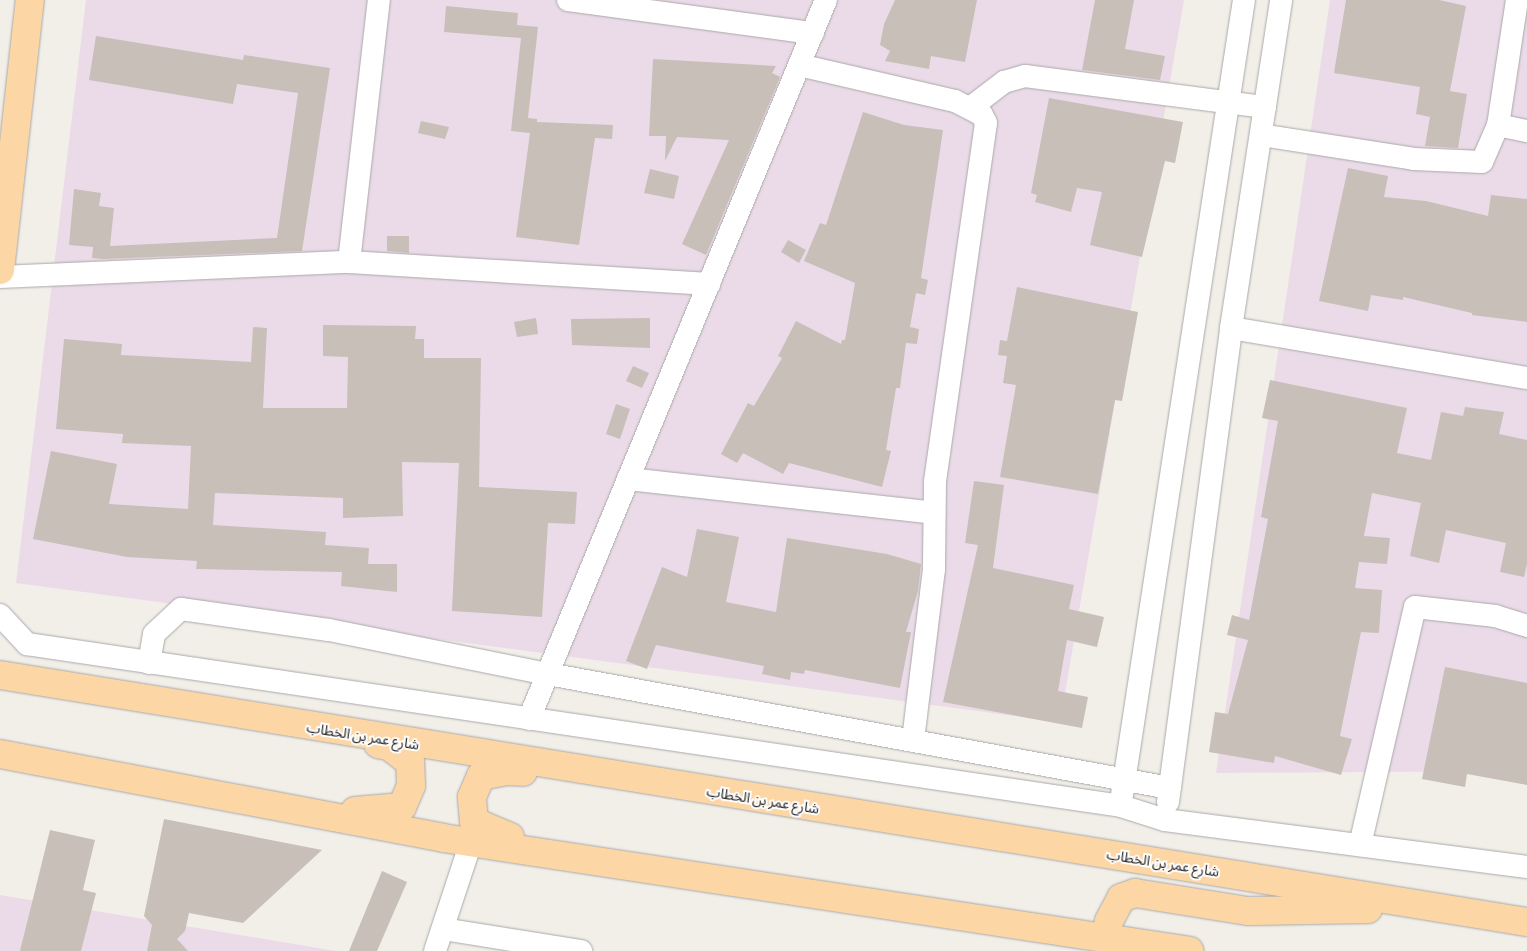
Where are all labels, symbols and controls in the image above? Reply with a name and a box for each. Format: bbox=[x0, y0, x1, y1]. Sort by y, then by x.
street label: شارع عمر بن الخطاب bbox=[305, 719, 421, 753]
street label: شارع عمر بن الخطاب bbox=[705, 783, 821, 817]
street label: شارع عمر بن الخطاب bbox=[1105, 846, 1221, 880]

